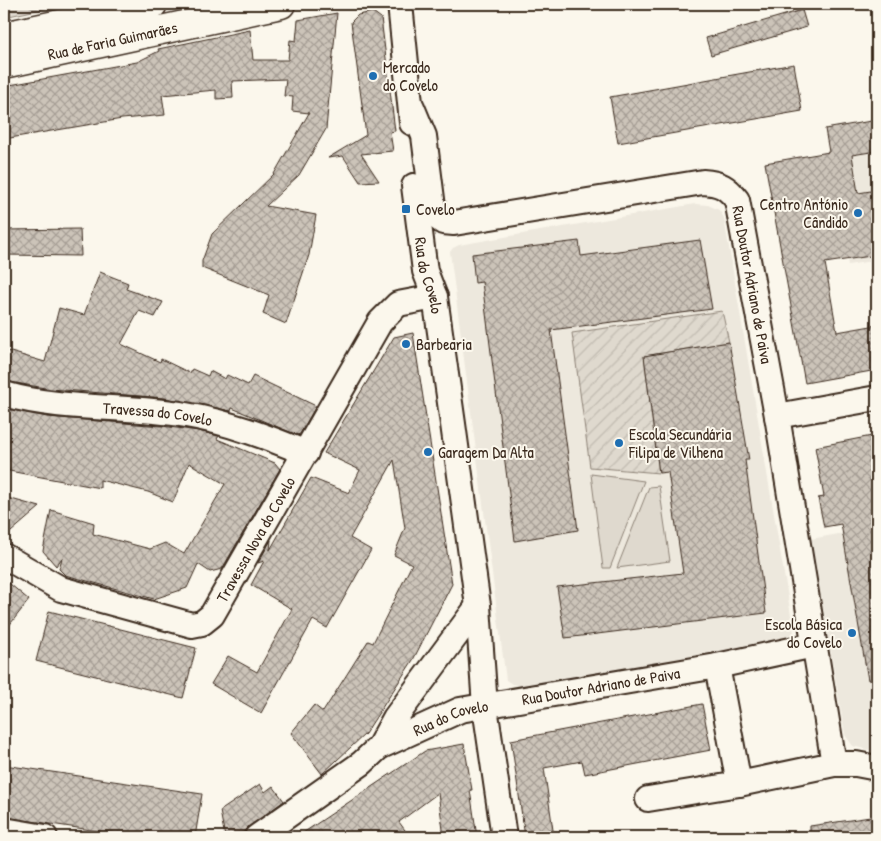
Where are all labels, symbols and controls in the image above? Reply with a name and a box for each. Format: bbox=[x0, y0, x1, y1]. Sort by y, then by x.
street label: Rua de Faria Guimarães bbox=[46, 16, 179, 65]
place label: Mercado do Covelo bbox=[383, 56, 439, 96]
marker: Mercado do Covelo bbox=[367, 70, 379, 82]
place label: Centro António Cândido bbox=[760, 193, 849, 233]
place label: Covelo bbox=[416, 198, 455, 220]
marker: Covelo bbox=[400, 203, 412, 215]
street label: Rua Doutor Adriano de Paiva bbox=[727, 204, 778, 365]
marker: Centro António Cândido bbox=[852, 207, 864, 219]
street label: Rua do Covelo bbox=[410, 236, 448, 316]
place label: Barbearia bbox=[416, 333, 472, 355]
marker: Barbearia bbox=[400, 338, 412, 350]
street label: Travessa do Covelo bbox=[102, 397, 215, 431]
place label: Escola Secundária Filipa de Vilhena bbox=[628, 423, 731, 463]
marker: Escola Secundária Filipa de Vilhena bbox=[613, 437, 625, 449]
place label: Garagem Da Alta bbox=[438, 441, 534, 463]
marker: Garagem Da Alta bbox=[422, 446, 434, 458]
street label: Travessa Nova do Covelo bbox=[211, 472, 300, 606]
place label: Escola Básica do Covelo bbox=[765, 613, 843, 653]
marker: Escola Básica do Covelo bbox=[846, 627, 858, 639]
street label: Rua Doutor Adriano de Paiva bbox=[520, 662, 682, 710]
street label: Rua do Covelo bbox=[410, 694, 490, 741]

